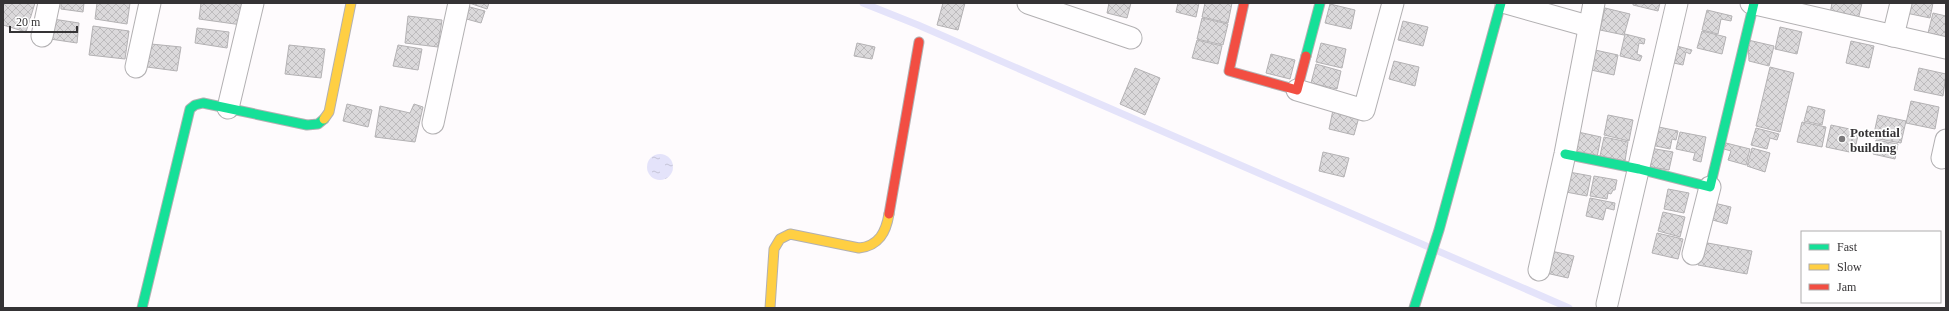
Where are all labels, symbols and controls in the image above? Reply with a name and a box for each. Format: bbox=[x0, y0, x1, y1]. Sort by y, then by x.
scale bar bbox=[10, 8, 77, 34]
text: 20 m bbox=[16, 15, 41, 29]
place label: Potential building bbox=[1850, 125, 1900, 155]
marker: Potential building bbox=[1837, 134, 1847, 144]
legend bbox=[1801, 231, 1941, 303]
text: Fast bbox=[1837, 240, 1858, 254]
text: Slow bbox=[1837, 260, 1862, 274]
text: Jam bbox=[1837, 280, 1857, 294]

